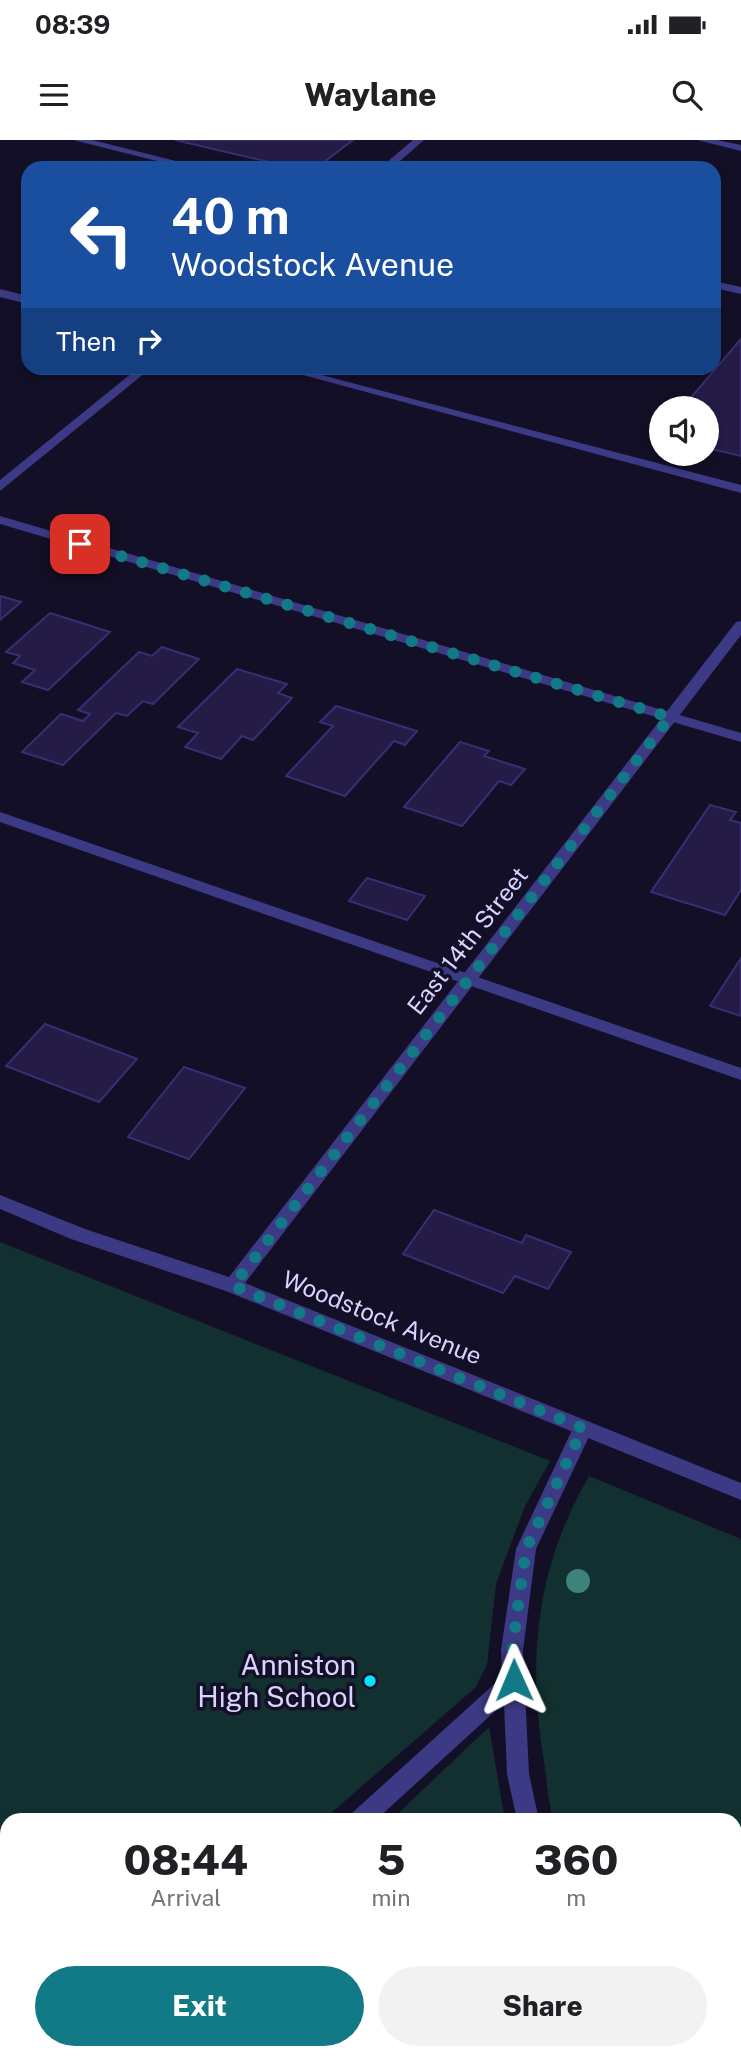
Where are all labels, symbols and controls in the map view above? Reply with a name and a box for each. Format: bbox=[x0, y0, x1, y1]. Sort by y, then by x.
text: 08:39 bbox=[35, 9, 110, 40]
icon: menu bbox=[35, 76, 73, 114]
text: Waylane bbox=[304, 76, 437, 113]
icon: search bbox=[668, 76, 706, 114]
text: 40 m bbox=[171, 187, 290, 245]
icon: left bbox=[56, 189, 147, 280]
text: Woodstock Avenue bbox=[171, 246, 454, 283]
icon: right bbox=[130, 322, 168, 360]
text: Then bbox=[56, 326, 116, 357]
map controls bbox=[649, 396, 719, 466]
button: sound bbox=[649, 396, 719, 466]
pin bbox=[50, 514, 110, 574]
icon: arrive bbox=[61, 525, 99, 563]
street label: East 14th Street bbox=[401, 861, 533, 1019]
street label: Woodstock Avenue bbox=[279, 1264, 486, 1370]
position arrow bbox=[477, 1643, 551, 1717]
place label: Anniston High School bbox=[197, 1648, 356, 1713]
marker: Anniston High School bbox=[362, 1673, 378, 1689]
text: 08:44 bbox=[123, 1835, 248, 1884]
text: 5 bbox=[376, 1835, 405, 1884]
text: 360 bbox=[534, 1835, 619, 1884]
text: Arrival bbox=[150, 1884, 221, 1911]
text: min bbox=[371, 1884, 410, 1911]
text: m bbox=[566, 1884, 586, 1911]
button: Exit bbox=[35, 1966, 364, 2046]
button: Share bbox=[378, 1966, 707, 2046]

